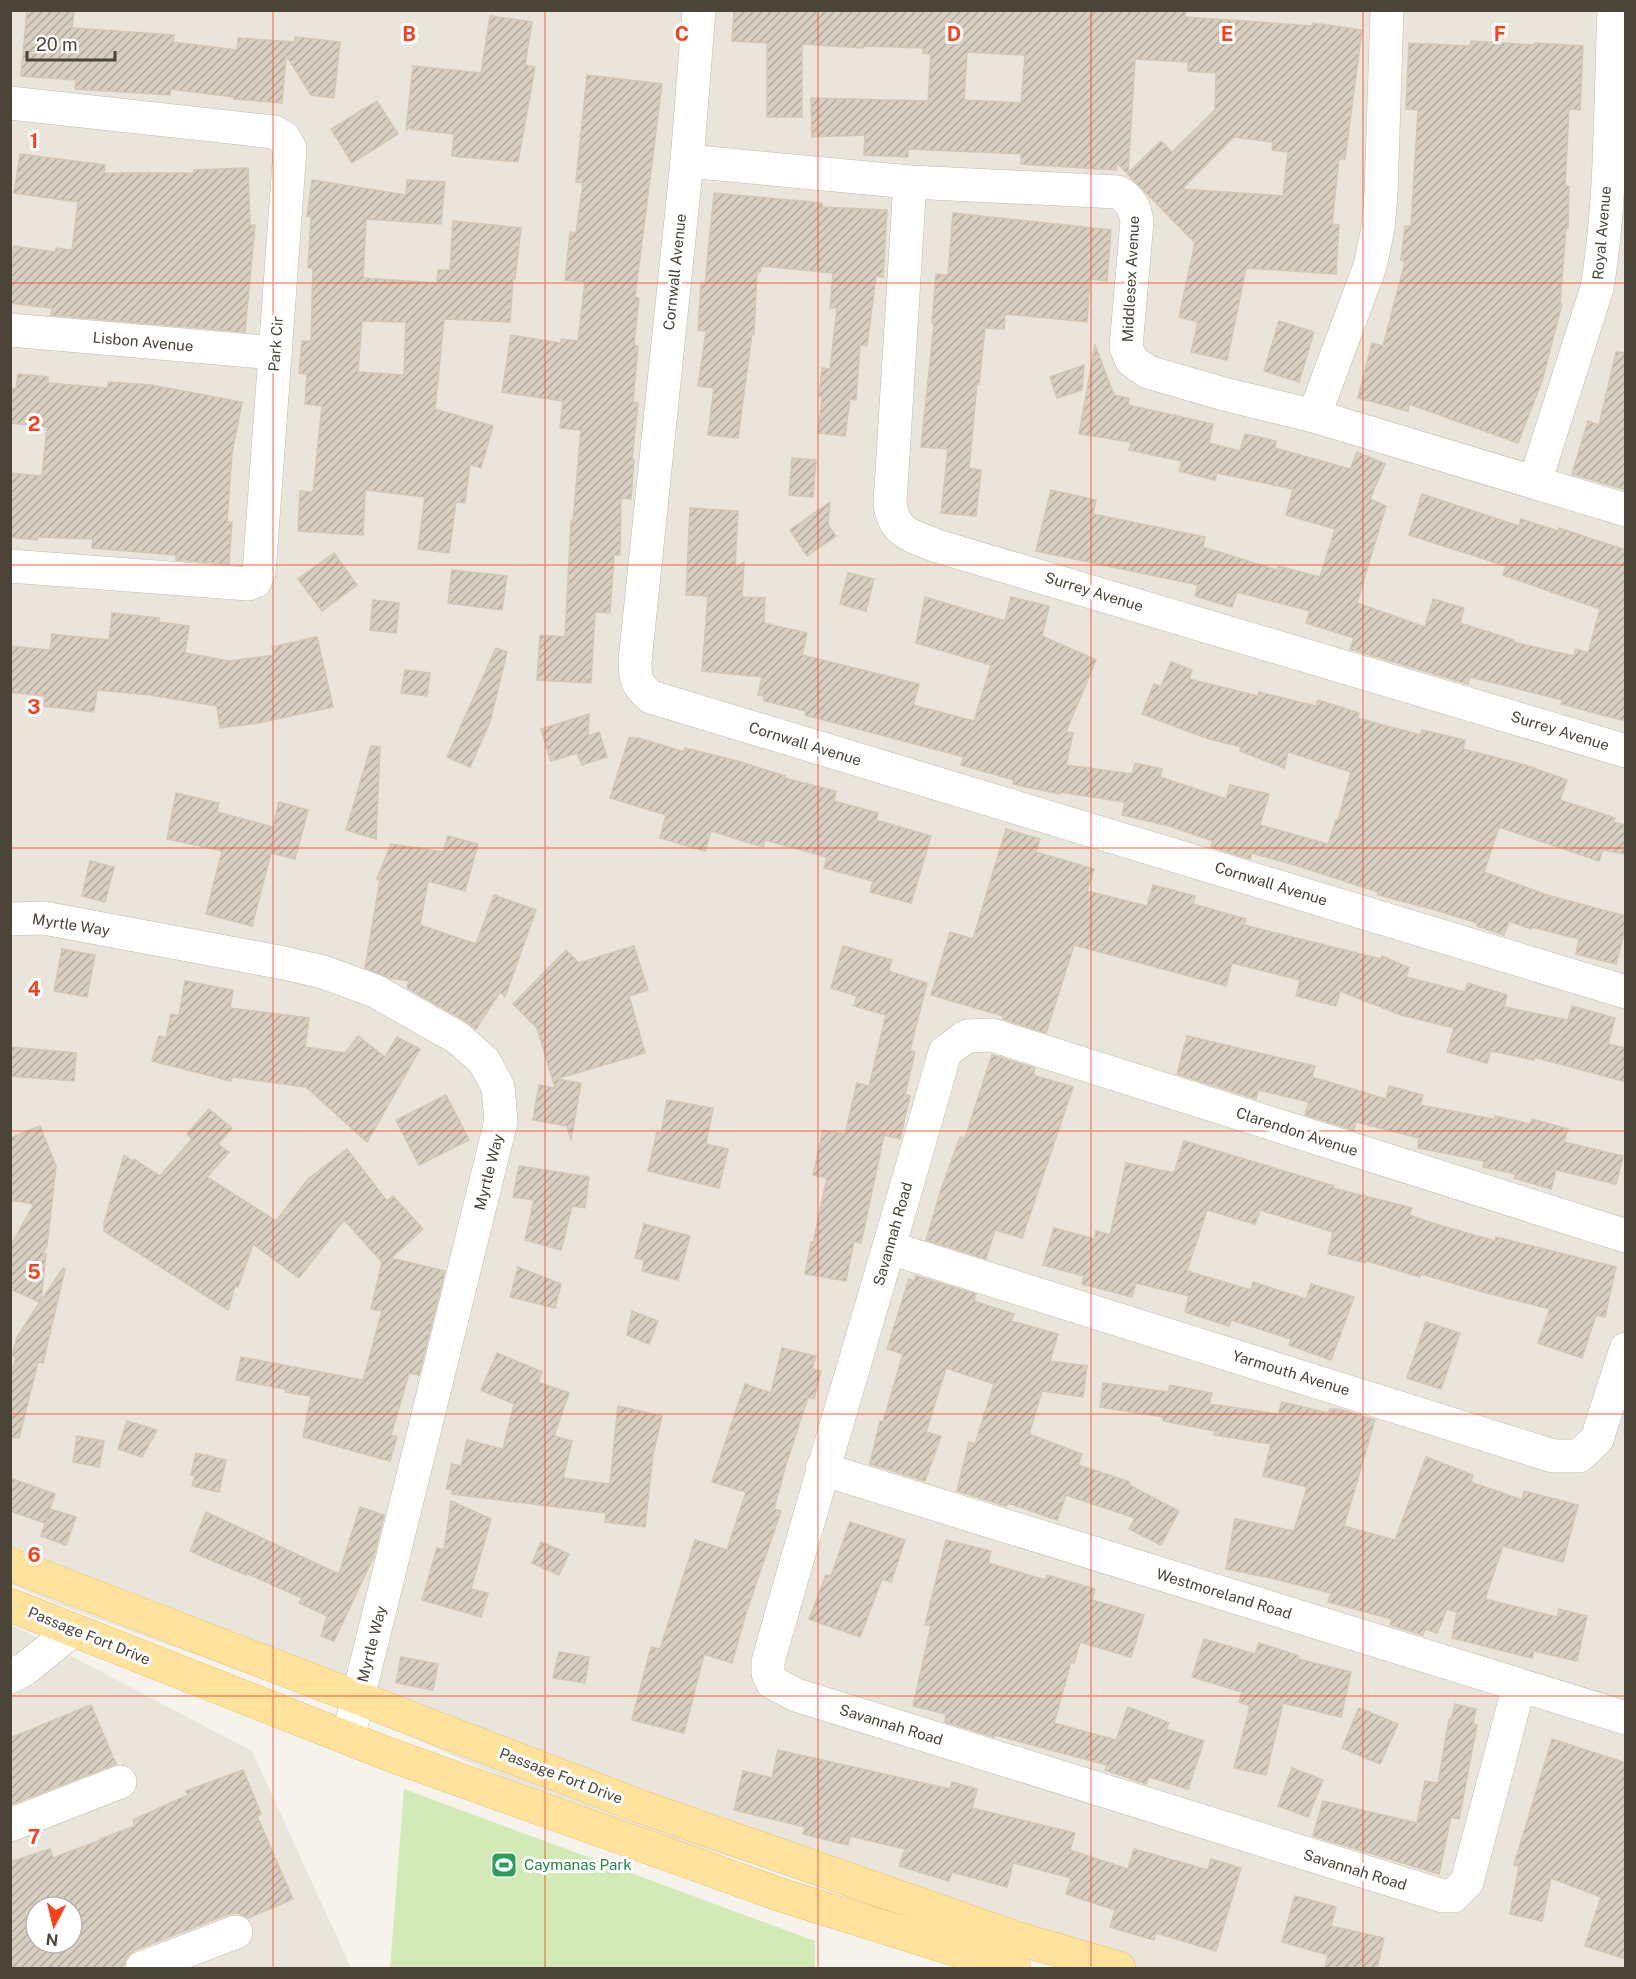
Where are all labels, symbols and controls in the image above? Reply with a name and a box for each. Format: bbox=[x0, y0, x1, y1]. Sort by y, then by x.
text: B bbox=[402, 22, 416, 46]
text: C bbox=[675, 22, 689, 46]
text: D bbox=[947, 22, 961, 46]
text: E bbox=[1221, 22, 1233, 46]
text: F bbox=[1494, 22, 1506, 46]
scale bar bbox=[27, 24, 116, 62]
text: 20 m bbox=[36, 34, 78, 55]
text: 1 bbox=[30, 129, 38, 153]
street label: Royal Avenue bbox=[1589, 185, 1614, 281]
street label: Cornwall Avenue bbox=[660, 213, 689, 331]
street label: Middlesex Avenue bbox=[1119, 215, 1142, 343]
street label: Park Cir bbox=[265, 315, 286, 372]
street label: Lisbon Avenue bbox=[92, 329, 194, 354]
text: 2 bbox=[28, 412, 40, 436]
street label: Surrey Avenue bbox=[1043, 568, 1145, 615]
text: 3 bbox=[27, 695, 41, 719]
street label: Surrey Avenue bbox=[1509, 707, 1611, 754]
street label: Cornwall Avenue bbox=[747, 718, 864, 769]
street label: Cornwall Avenue bbox=[1213, 858, 1330, 909]
street label: Myrtle Way bbox=[31, 910, 111, 939]
text: 4 bbox=[27, 977, 41, 1001]
street label: Clarendon Avenue bbox=[1234, 1104, 1360, 1159]
street label: Myrtle Way bbox=[471, 1132, 506, 1212]
street label: Savannah Road bbox=[870, 1180, 915, 1288]
text: 5 bbox=[27, 1260, 41, 1284]
street label: Yarmouth Avenue bbox=[1230, 1347, 1352, 1398]
text: 6 bbox=[27, 1543, 41, 1567]
street label: Westmoreland Road bbox=[1154, 1565, 1294, 1622]
street label: Passage Fort Drive bbox=[26, 1603, 153, 1668]
street label: Myrtle Way bbox=[354, 1604, 389, 1684]
street label: Savannah Road bbox=[837, 1701, 945, 1748]
street label: Passage Fort Drive bbox=[497, 1744, 625, 1807]
text: 7 bbox=[28, 1825, 40, 1849]
street label: Savannah Road bbox=[1301, 1846, 1409, 1893]
sports icon: Caymanas Park bbox=[489, 1850, 519, 1880]
place label: Caymanas Park bbox=[524, 1856, 632, 1873]
north arrow bbox=[24, 1895, 84, 1955]
text: N bbox=[45, 1929, 60, 1950]

